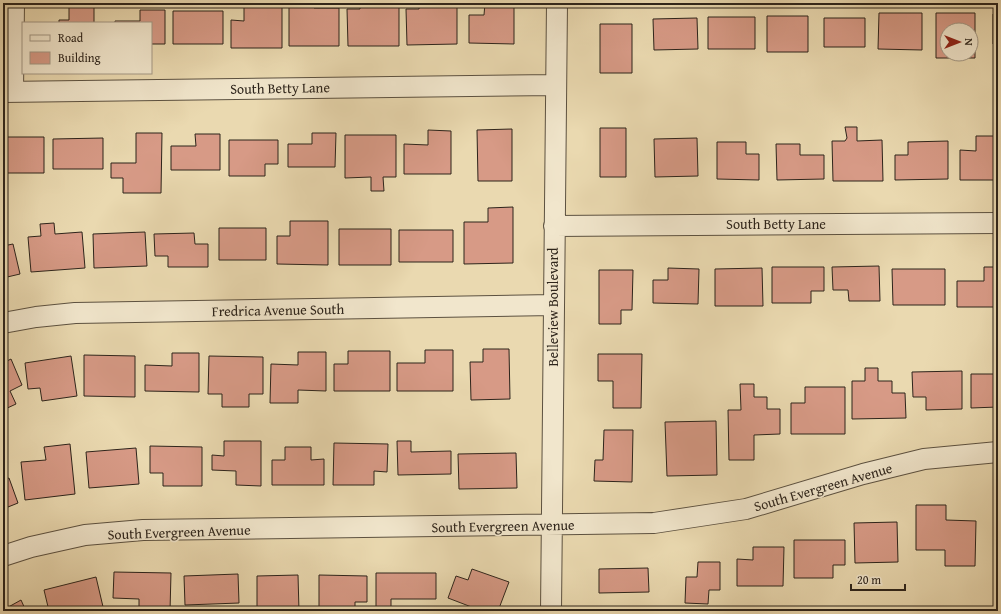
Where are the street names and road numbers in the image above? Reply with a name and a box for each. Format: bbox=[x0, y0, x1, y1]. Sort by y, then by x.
street label: South Betty Lane bbox=[230, 77, 330, 99]
street label: South Betty Lane bbox=[726, 214, 826, 234]
street label: Belleview Boulevard bbox=[543, 247, 563, 367]
street label: Fredrica Avenue South bbox=[212, 299, 345, 321]
street label: South Evergreen Avenue bbox=[751, 458, 895, 516]
street label: South Evergreen Avenue bbox=[431, 515, 575, 537]
street label: South Evergreen Avenue bbox=[107, 519, 251, 544]

